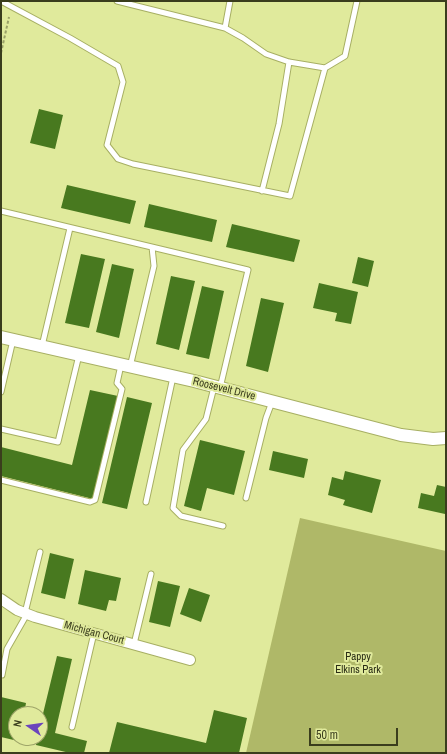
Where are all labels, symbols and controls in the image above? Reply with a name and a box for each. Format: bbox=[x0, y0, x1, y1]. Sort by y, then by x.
street label: Roosevelt Drive bbox=[191, 375, 257, 403]
street label: Michigan Court bbox=[63, 619, 125, 647]
park label: Pappy Elkins Park bbox=[335, 650, 381, 676]
north arrow bbox=[8, 706, 48, 746]
text: N bbox=[10, 719, 25, 728]
scale bar bbox=[311, 720, 400, 746]
text: 50 m bbox=[316, 727, 338, 743]

